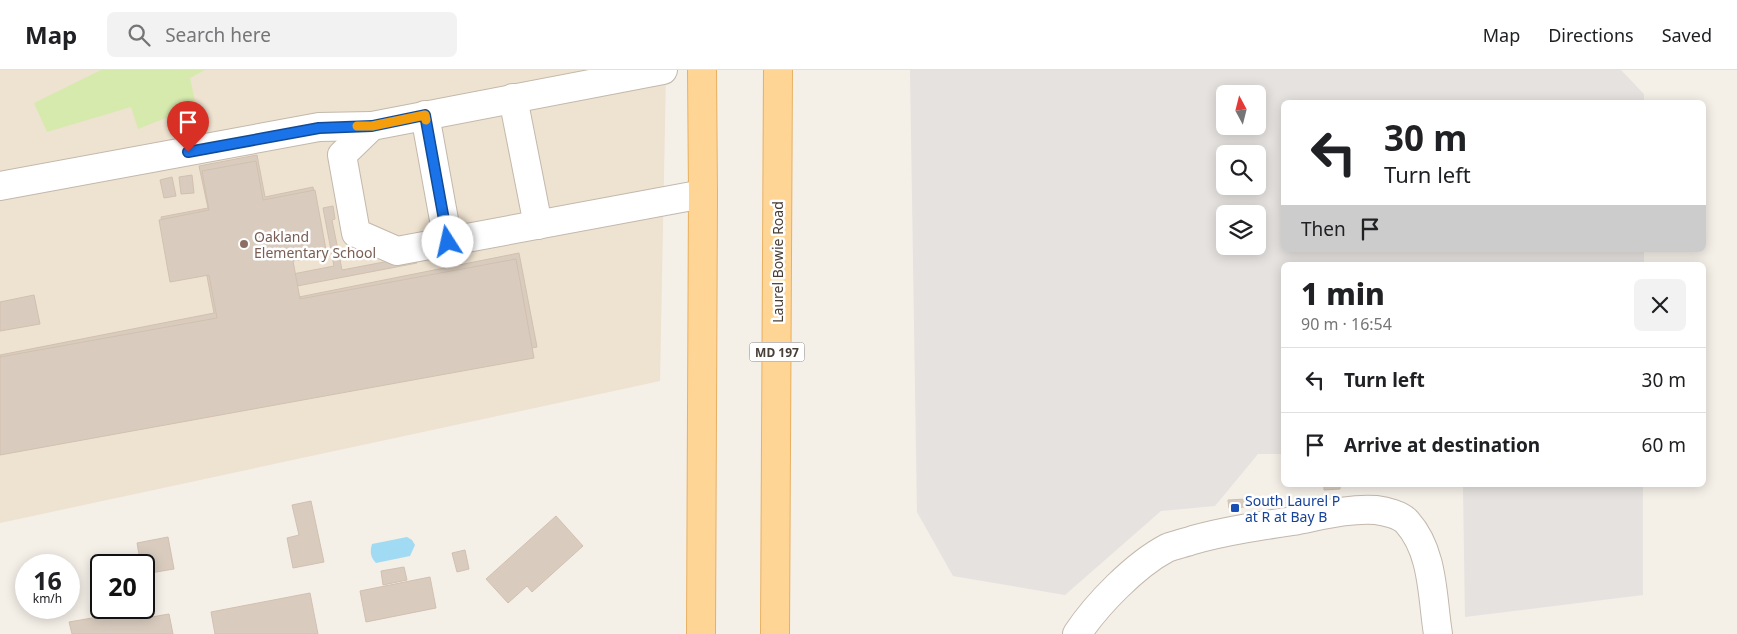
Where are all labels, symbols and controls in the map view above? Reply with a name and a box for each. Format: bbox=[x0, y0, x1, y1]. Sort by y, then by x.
search box bbox=[107, 12, 457, 57]
text: Map bbox=[25, 18, 77, 51]
icon: search bbox=[125, 21, 153, 49]
text: Search here bbox=[165, 22, 271, 48]
text: Map bbox=[1483, 23, 1520, 47]
text: Directions bbox=[1548, 23, 1634, 47]
text: Saved bbox=[1662, 23, 1712, 47]
north arrow bbox=[1216, 85, 1266, 135]
map controls bbox=[1216, 85, 1266, 255]
pin bbox=[167, 101, 209, 152]
icon: arrive bbox=[174, 108, 202, 136]
text: 30 m bbox=[1384, 114, 1467, 161]
icon: left bbox=[1301, 120, 1366, 185]
button: search bbox=[1216, 145, 1266, 195]
text: Turn left bbox=[1384, 159, 1471, 189]
street label: Laurel Bowie Road bbox=[768, 201, 787, 323]
button: layers bbox=[1216, 205, 1266, 255]
position arrow bbox=[421, 215, 473, 267]
icon: arrive bbox=[1356, 215, 1384, 243]
text: Then bbox=[1301, 216, 1346, 242]
place label: Oakland Elementary School bbox=[254, 227, 376, 262]
marker: Oakland Elementary School bbox=[238, 238, 250, 250]
text: 1 min bbox=[1301, 273, 1385, 314]
button: close bbox=[1634, 279, 1686, 331]
text: 90 m · 16:54 bbox=[1301, 313, 1392, 335]
road number: MD 197 bbox=[750, 342, 804, 362]
icon: left bbox=[1301, 366, 1329, 394]
text: Turn left bbox=[1344, 367, 1425, 393]
text: 30 m bbox=[1642, 367, 1686, 393]
icon: arrive bbox=[1301, 431, 1329, 459]
text: Arrive at destination bbox=[1344, 432, 1540, 458]
text: 60 m bbox=[1642, 432, 1686, 458]
place label: South Laurel P at R at Bay B bbox=[1245, 491, 1340, 526]
marker: South Laurel P at R at Bay B bbox=[1229, 502, 1241, 514]
speed limit sign: 20 bbox=[90, 554, 155, 619]
text: 16 bbox=[33, 563, 62, 597]
text: km/h bbox=[33, 590, 62, 607]

